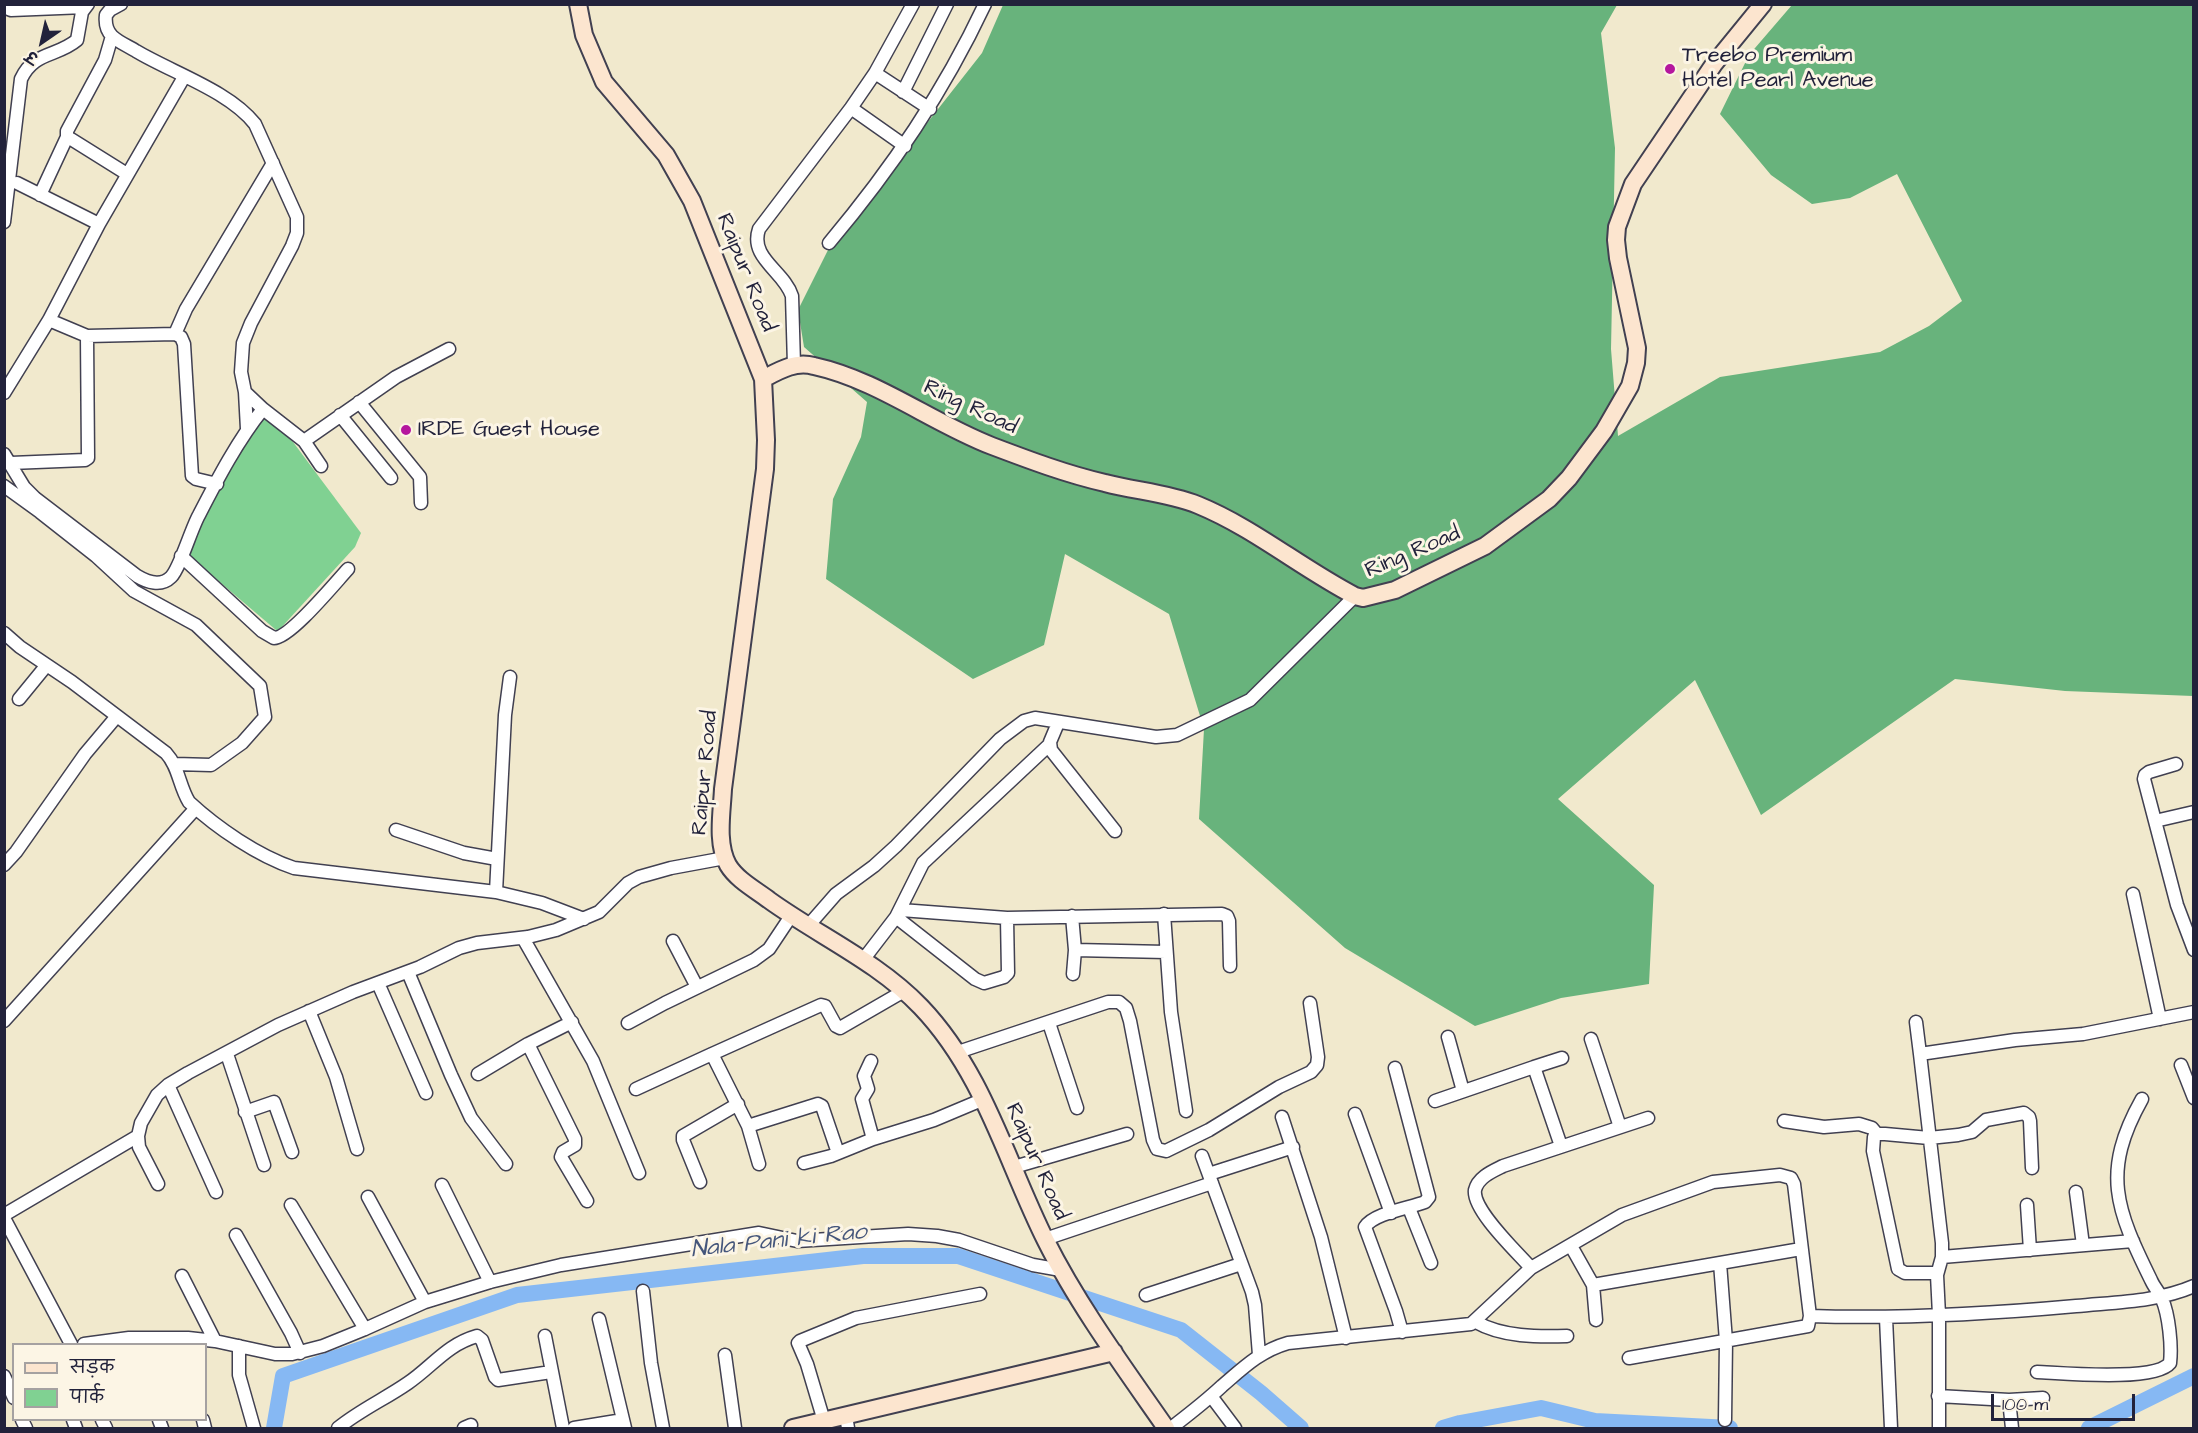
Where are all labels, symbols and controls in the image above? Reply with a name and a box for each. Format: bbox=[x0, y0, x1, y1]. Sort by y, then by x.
north arrow bbox=[12, 12, 72, 72]
place label: Treebo Premium Hotel Pearl Avenue bbox=[1682, 43, 1874, 94]
text: उ bbox=[21, 45, 43, 69]
marker: Treebo Premium Hotel Pearl Avenue bbox=[1663, 62, 1677, 76]
street label: Raipur Road bbox=[709, 210, 781, 336]
street label: Ring Road bbox=[919, 375, 1021, 441]
place label: IRDE Guest House bbox=[418, 417, 600, 443]
marker: IRDE Guest House bbox=[399, 423, 413, 437]
street label: Ring Road bbox=[1361, 521, 1465, 585]
street label: Raipur Road bbox=[687, 710, 725, 836]
street label: Raipur Road bbox=[998, 1099, 1074, 1225]
water label: Nala Pani ki Rao bbox=[690, 1218, 868, 1266]
legend bbox=[12, 1343, 207, 1421]
text: सड़क bbox=[70, 1355, 114, 1380]
scale bar bbox=[1994, 1382, 2138, 1420]
text: पार्क bbox=[70, 1385, 104, 1410]
text: 100 m bbox=[2002, 1392, 2048, 1417]

